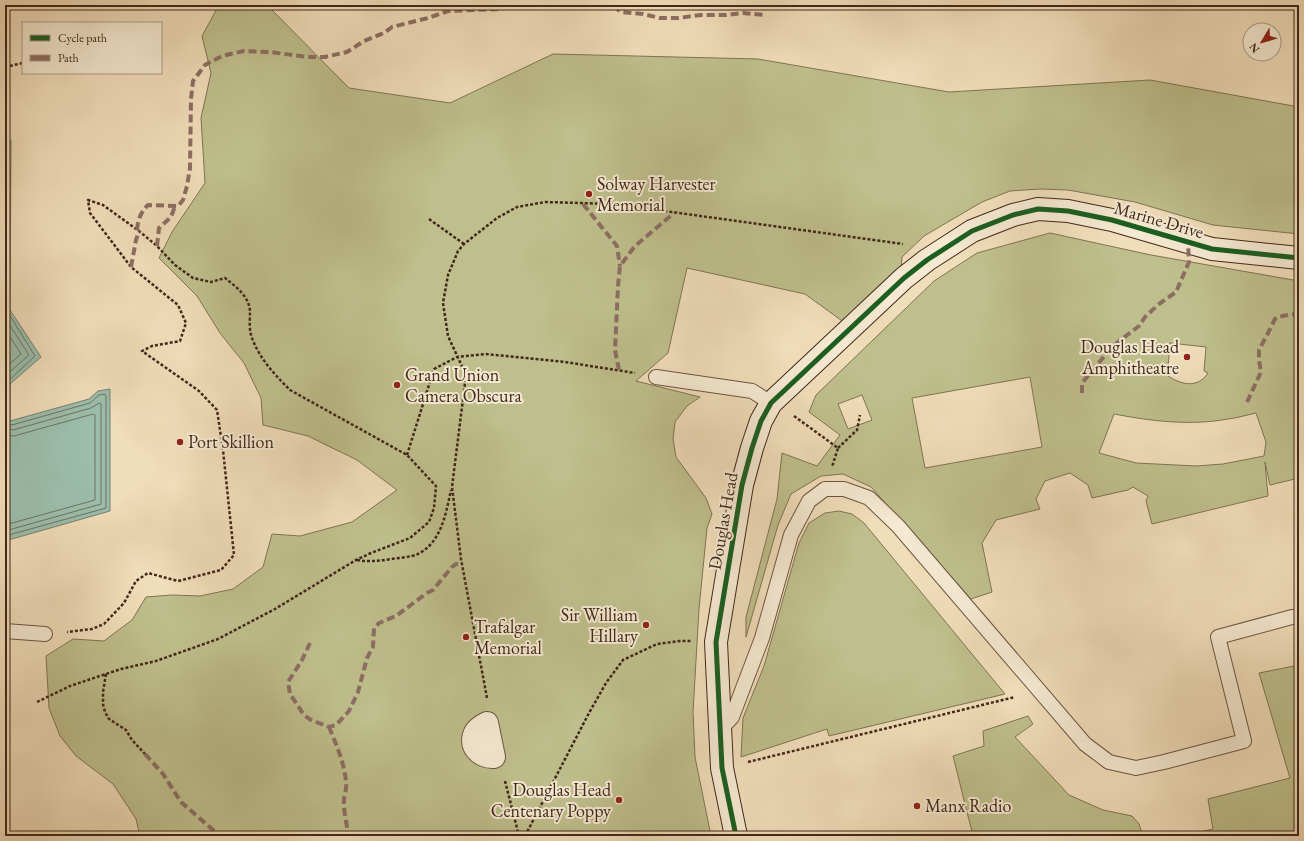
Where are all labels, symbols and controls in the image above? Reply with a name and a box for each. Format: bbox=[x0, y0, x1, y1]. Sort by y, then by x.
legend bbox=[22, 22, 162, 74]
north arrow bbox=[1242, 22, 1282, 62]
text: Cycle path bbox=[58, 30, 107, 46]
text: N bbox=[1246, 40, 1262, 56]
text: Path bbox=[58, 50, 79, 66]
place label: Solway Harvester Memorial bbox=[597, 172, 716, 216]
marker: Solway Harvester Memorial bbox=[584, 189, 594, 199]
street label: Marine Drive bbox=[1112, 196, 1207, 243]
place label: Douglas Head Amphitheatre bbox=[1080, 335, 1180, 379]
marker: Douglas Head Amphitheatre bbox=[1182, 352, 1192, 362]
place label: Grand Union Camera Obscura bbox=[405, 363, 522, 407]
marker: Grand Union Camera Obscura bbox=[392, 380, 402, 390]
place label: Port Skillion bbox=[188, 430, 274, 453]
marker: Port Skillion bbox=[175, 437, 185, 447]
street label: Douglas Head bbox=[703, 469, 743, 571]
place label: Sir William Hillary bbox=[561, 603, 638, 647]
place label: Trafalgar Memorial bbox=[474, 615, 542, 659]
marker: Sir William Hillary bbox=[641, 620, 651, 630]
marker: Trafalgar Memorial bbox=[461, 632, 471, 642]
place label: Douglas Head Centenary Poppy bbox=[491, 778, 612, 822]
place label: Manx Radio bbox=[925, 794, 1011, 817]
marker: Douglas Head Centenary Poppy bbox=[614, 795, 624, 805]
marker: Manx Radio bbox=[912, 801, 922, 811]

